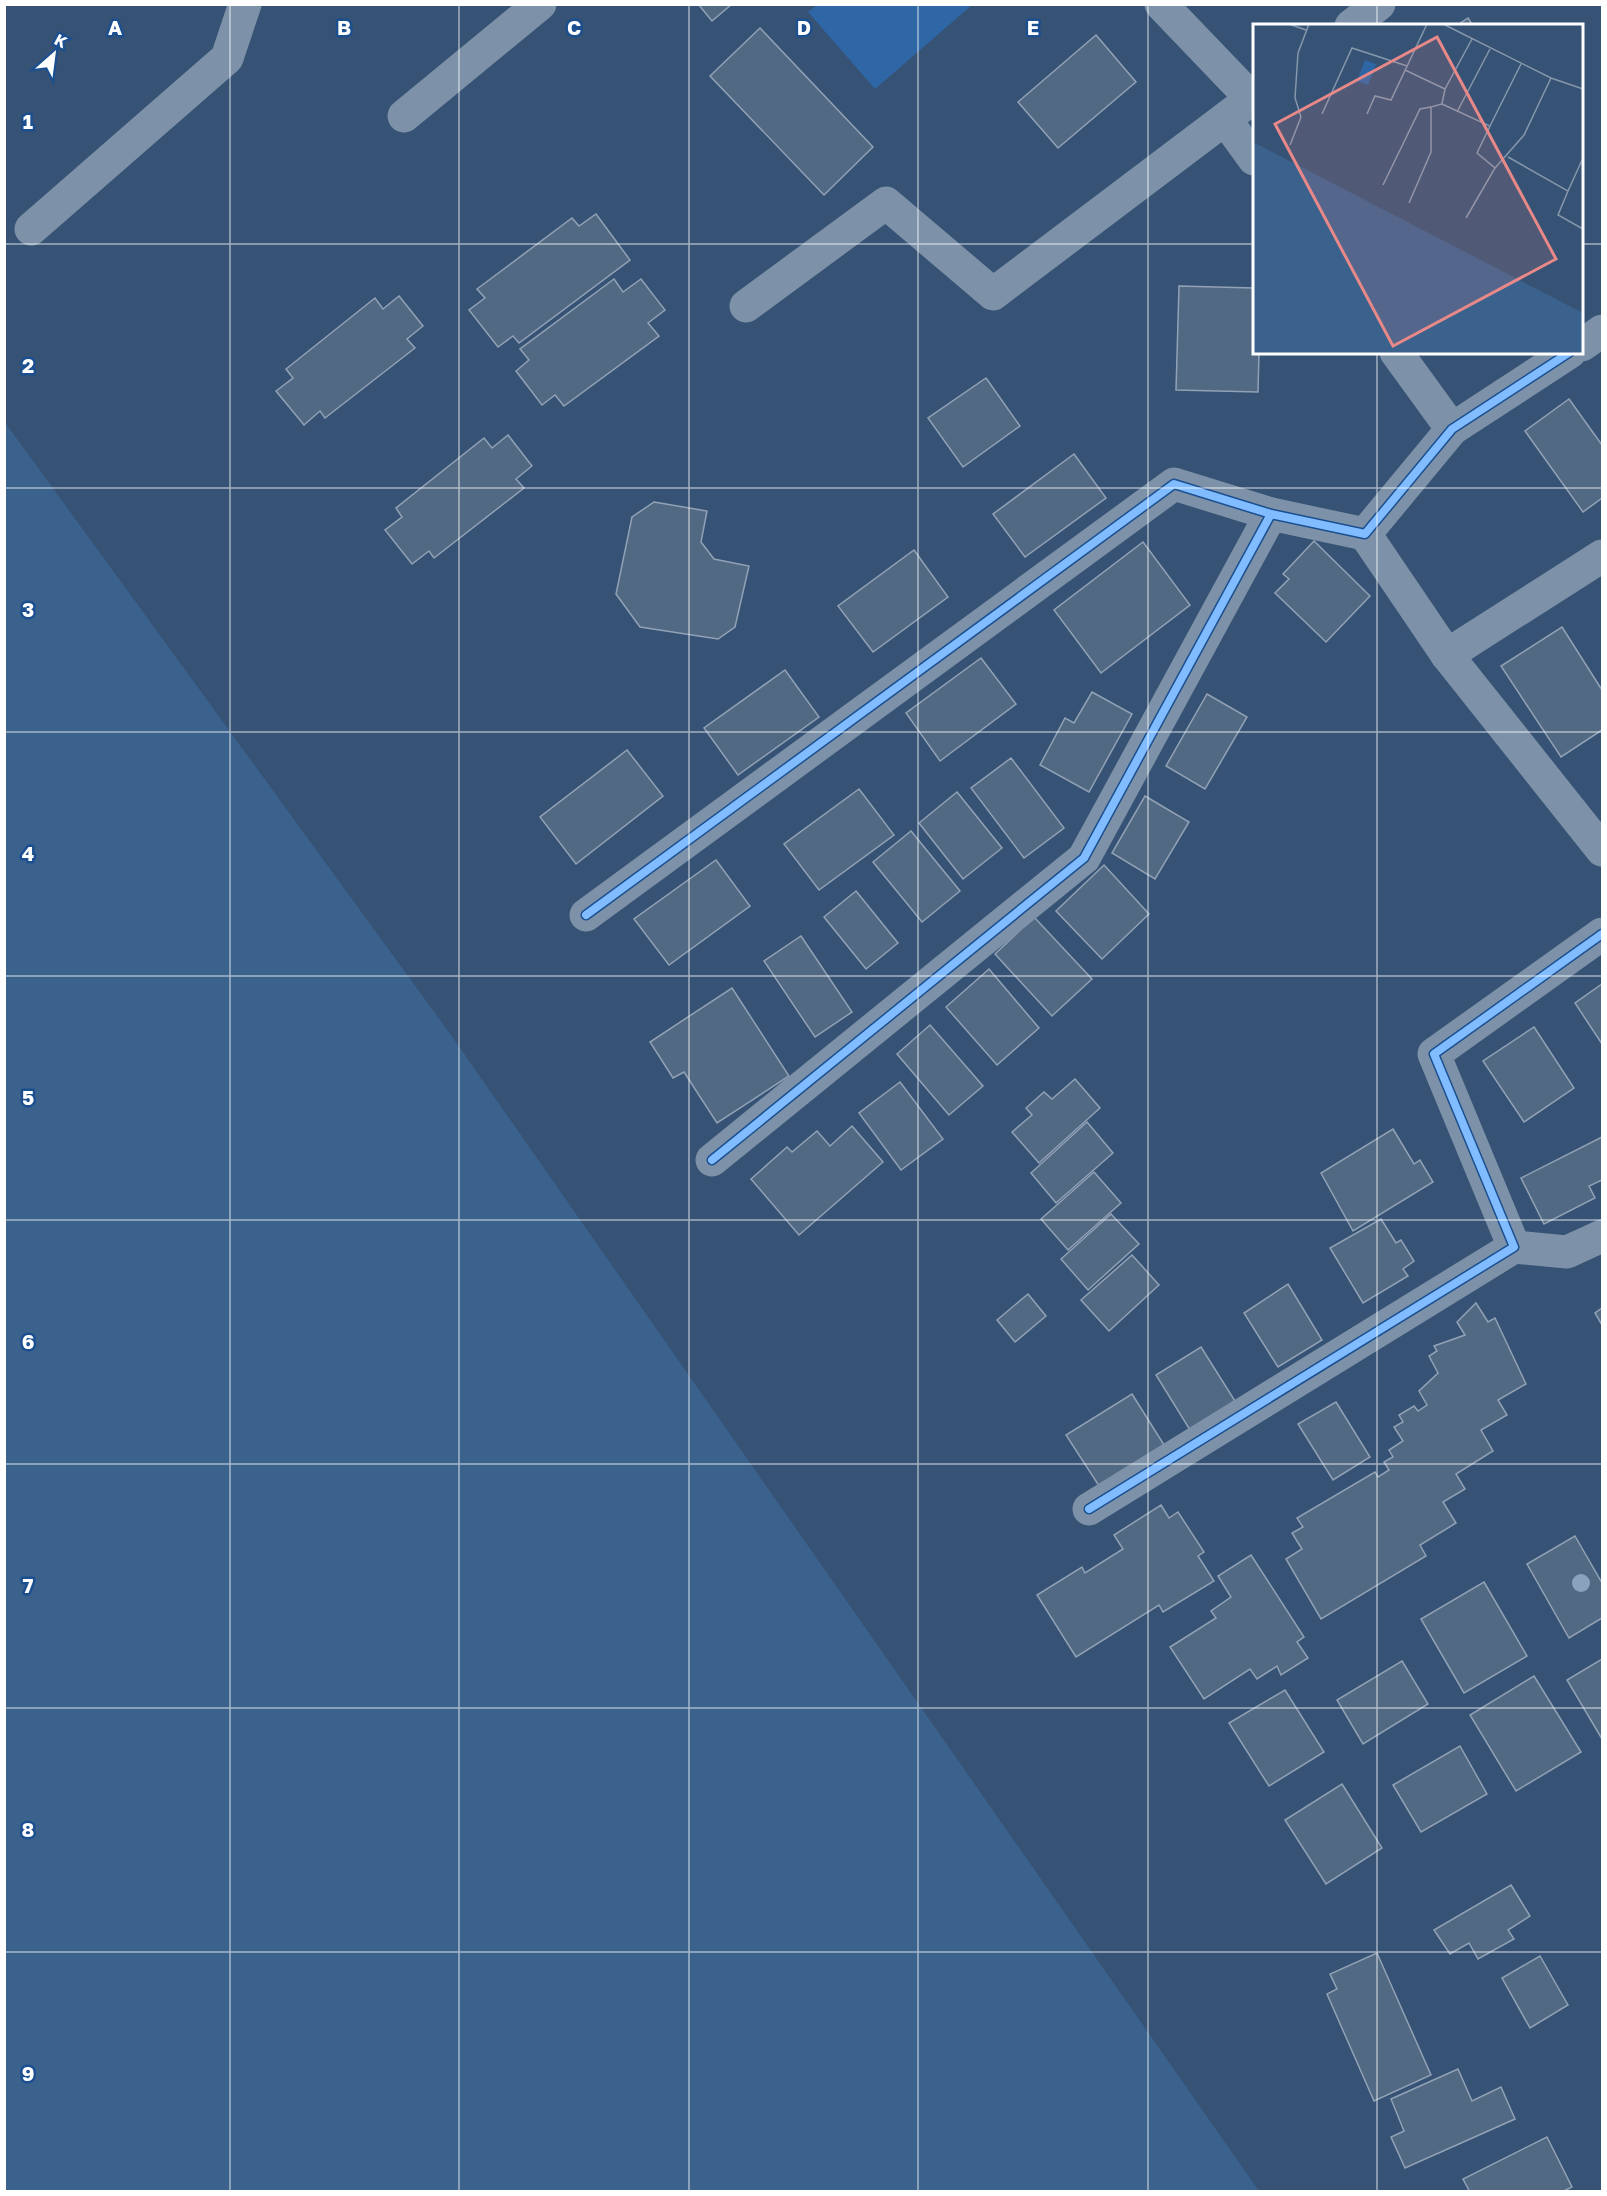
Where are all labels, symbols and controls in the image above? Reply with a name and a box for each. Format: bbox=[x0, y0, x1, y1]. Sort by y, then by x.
text: A bbox=[108, 15, 122, 39]
text: B bbox=[337, 15, 351, 39]
text: C bbox=[567, 15, 581, 39]
text: D bbox=[797, 15, 811, 39]
text: E bbox=[1027, 15, 1039, 39]
north arrow bbox=[24, 24, 84, 84]
inset map bbox=[1253, 24, 1583, 354]
text: K bbox=[51, 29, 71, 52]
text: 1 bbox=[23, 109, 33, 133]
text: 2 bbox=[22, 353, 34, 377]
text: 3 bbox=[22, 597, 34, 621]
text: 4 bbox=[22, 841, 34, 865]
text: 5 bbox=[22, 1085, 34, 1109]
text: 6 bbox=[22, 1329, 34, 1353]
text: 7 bbox=[23, 1573, 34, 1597]
text: 8 bbox=[22, 1817, 34, 1841]
text: 9 bbox=[22, 2061, 34, 2085]

